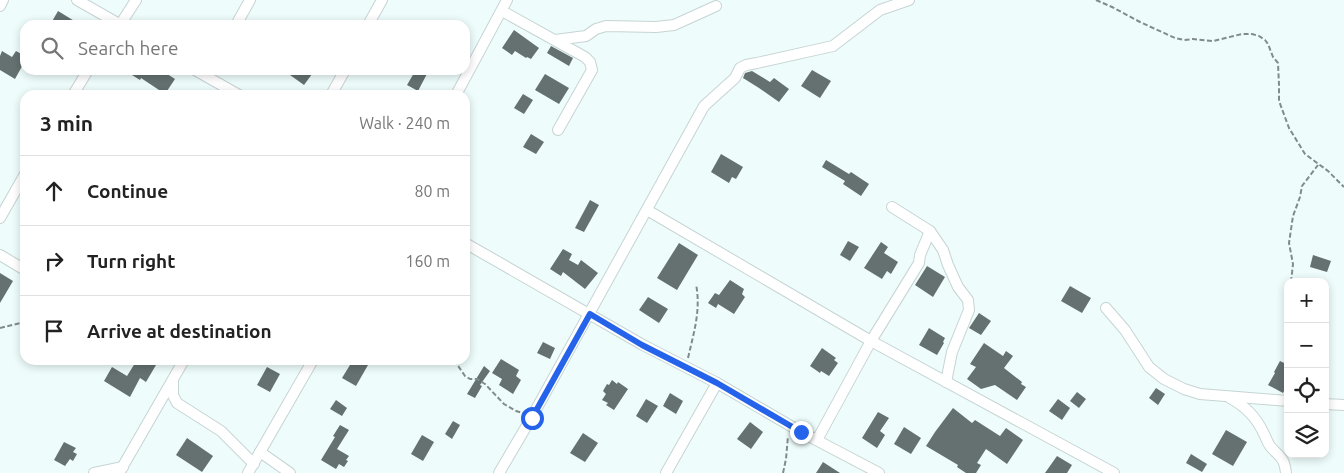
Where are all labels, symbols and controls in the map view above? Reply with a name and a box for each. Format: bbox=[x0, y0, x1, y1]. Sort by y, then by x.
search box bbox=[20, 20, 470, 75]
icon: search bbox=[38, 34, 66, 62]
text: Search here bbox=[78, 37, 178, 59]
text: 3 min bbox=[40, 111, 93, 135]
text: Walk · 240 m bbox=[359, 114, 450, 132]
icon: ahead bbox=[40, 177, 68, 205]
text: Continue bbox=[87, 180, 168, 202]
text: 80 m bbox=[414, 182, 450, 200]
icon: right bbox=[40, 247, 68, 275]
text: Turn right bbox=[87, 250, 175, 272]
text: 160 m bbox=[405, 252, 450, 270]
map controls bbox=[1284, 278, 1329, 458]
button: + bbox=[1284, 278, 1329, 323]
icon: arrive bbox=[40, 317, 68, 345]
text: Arrive at destination bbox=[87, 320, 272, 342]
button: − bbox=[1284, 323, 1329, 368]
button: locate bbox=[1284, 368, 1329, 413]
route start bbox=[521, 407, 544, 430]
button: layers bbox=[1284, 413, 1329, 458]
route end bbox=[790, 421, 813, 444]

